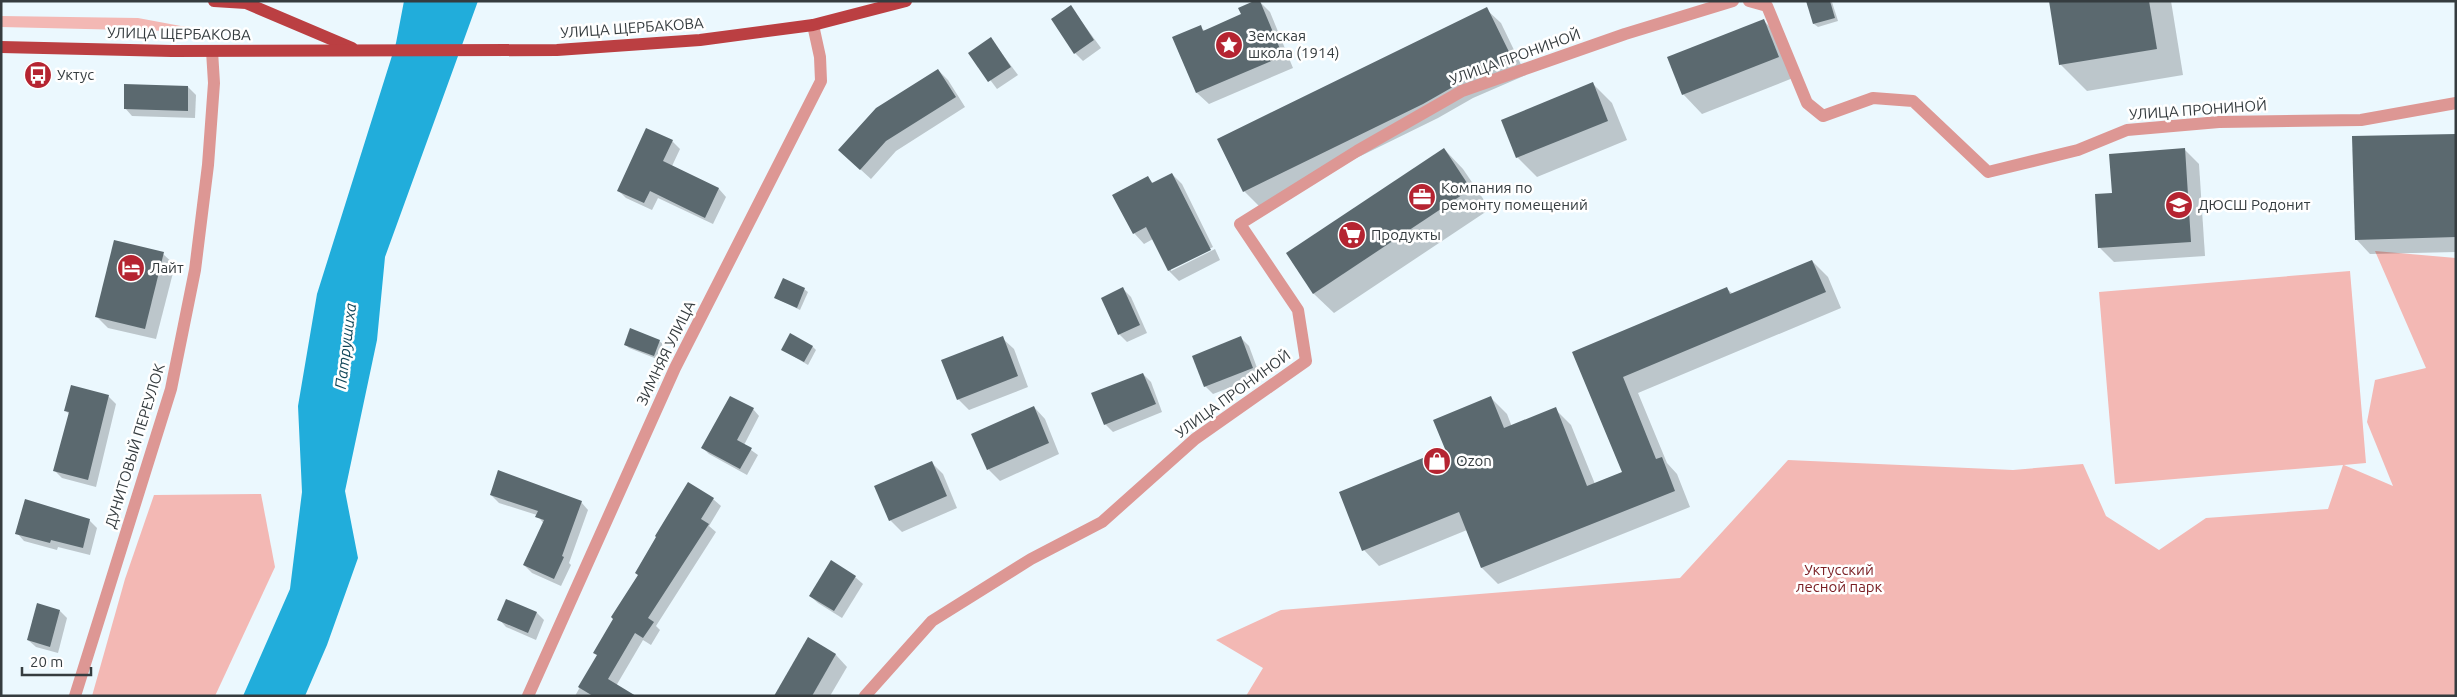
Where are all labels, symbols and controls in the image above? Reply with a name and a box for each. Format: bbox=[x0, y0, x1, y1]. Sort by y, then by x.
street label: УЛИЦА ЩЕРБАКОВА bbox=[560, 14, 704, 41]
street label: УЛИЦА ЩЕРБАКОВА bbox=[107, 24, 251, 43]
street label: УЛИЦА ПРОНИНОЙ bbox=[1447, 25, 1583, 88]
place label: Земская школа (1914) bbox=[1248, 27, 1340, 61]
place icon: Земская школа (1914) bbox=[1214, 30, 1244, 60]
bus stop icon: Уктус bbox=[23, 60, 53, 90]
place label: Уктус bbox=[57, 66, 94, 83]
street label: УЛИЦА ПРОНИНОЙ bbox=[2129, 96, 2267, 123]
place label: Компания по ремонту помещений bbox=[1441, 179, 1588, 213]
office icon: Компания по ремонту помещений bbox=[1407, 182, 1437, 212]
school or university icon: ДЮСШ Родонит bbox=[2164, 190, 2194, 220]
place label: ДЮСШ Родонит bbox=[2198, 196, 2311, 213]
supermarket icon: Продукты bbox=[1337, 220, 1367, 250]
place label: Продукты bbox=[1371, 226, 1441, 243]
hotel icon: Лайт bbox=[116, 253, 146, 283]
place label: Лайт bbox=[150, 259, 184, 276]
street label: ЗИМНЯЯ УЛИЦА bbox=[633, 298, 698, 408]
water label: Патрушиха bbox=[331, 302, 359, 390]
street label: УЛИЦА ПРОНИНОЙ bbox=[1172, 346, 1293, 441]
street label: ДУНИТОВЫЙ ПЕРЕУЛОК bbox=[101, 361, 168, 530]
shop icon: Ozon bbox=[1422, 446, 1452, 476]
place label: Ozon bbox=[1456, 452, 1492, 469]
park label: Уктусский лесной парк bbox=[1796, 561, 1883, 595]
scale bar bbox=[22, 644, 91, 676]
text: 20 m bbox=[30, 653, 63, 670]

